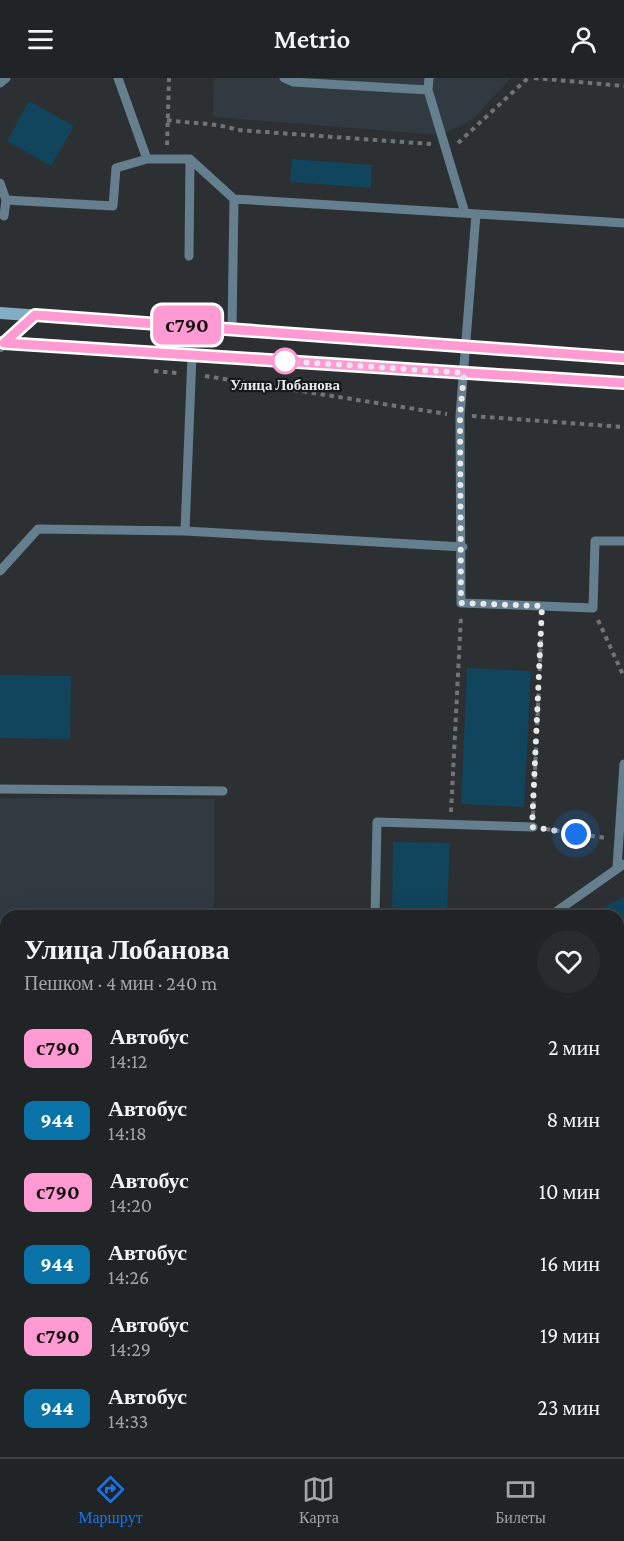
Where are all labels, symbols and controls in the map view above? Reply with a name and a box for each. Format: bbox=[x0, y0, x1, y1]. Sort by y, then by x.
icon: menu bbox=[24, 23, 57, 56]
icon: person bbox=[567, 23, 600, 56]
text: Metrio bbox=[274, 24, 350, 54]
line badge: с790 bbox=[145, 306, 229, 344]
text: с790 bbox=[165, 313, 209, 337]
marker: Улица Лобанова bbox=[272, 348, 298, 374]
place label: Улица Лобанова bbox=[230, 377, 341, 393]
your location bbox=[561, 819, 591, 849]
button: heart bbox=[537, 930, 600, 993]
text: Улица Лобанова bbox=[24, 934, 229, 965]
text: Пешком · 4 мин · 240 m bbox=[24, 972, 217, 994]
text: Автобус bbox=[110, 1024, 189, 1049]
text: 2 мин bbox=[548, 1035, 600, 1060]
text: с790 bbox=[36, 1036, 80, 1060]
text: 14:12 bbox=[110, 1050, 147, 1072]
text: Автобус bbox=[108, 1096, 187, 1121]
text: 8 мин bbox=[547, 1107, 600, 1132]
text: 944 bbox=[40, 1108, 74, 1132]
text: 14:18 bbox=[108, 1122, 147, 1144]
text: Автобус bbox=[110, 1168, 189, 1193]
text: 10 мин bbox=[539, 1179, 600, 1204]
text: с790 bbox=[36, 1180, 80, 1204]
text: 14:20 bbox=[110, 1194, 152, 1216]
text: Автобус bbox=[108, 1240, 187, 1265]
text: 16 мин bbox=[540, 1251, 600, 1276]
text: 944 bbox=[40, 1252, 74, 1276]
text: 14:26 bbox=[108, 1266, 149, 1288]
text: Автобус bbox=[110, 1312, 189, 1337]
text: 19 мин bbox=[540, 1323, 600, 1348]
text: с790 bbox=[36, 1324, 80, 1348]
text: 14:29 bbox=[110, 1338, 151, 1360]
text: Автобус bbox=[108, 1384, 187, 1409]
text: 23 мин bbox=[537, 1395, 600, 1420]
text: 944 bbox=[40, 1396, 74, 1420]
text: 14:33 bbox=[108, 1410, 148, 1432]
tab: Маршрут bbox=[78, 1473, 143, 1527]
tab: Карта bbox=[299, 1473, 339, 1527]
tab: Билеты bbox=[495, 1473, 546, 1527]

